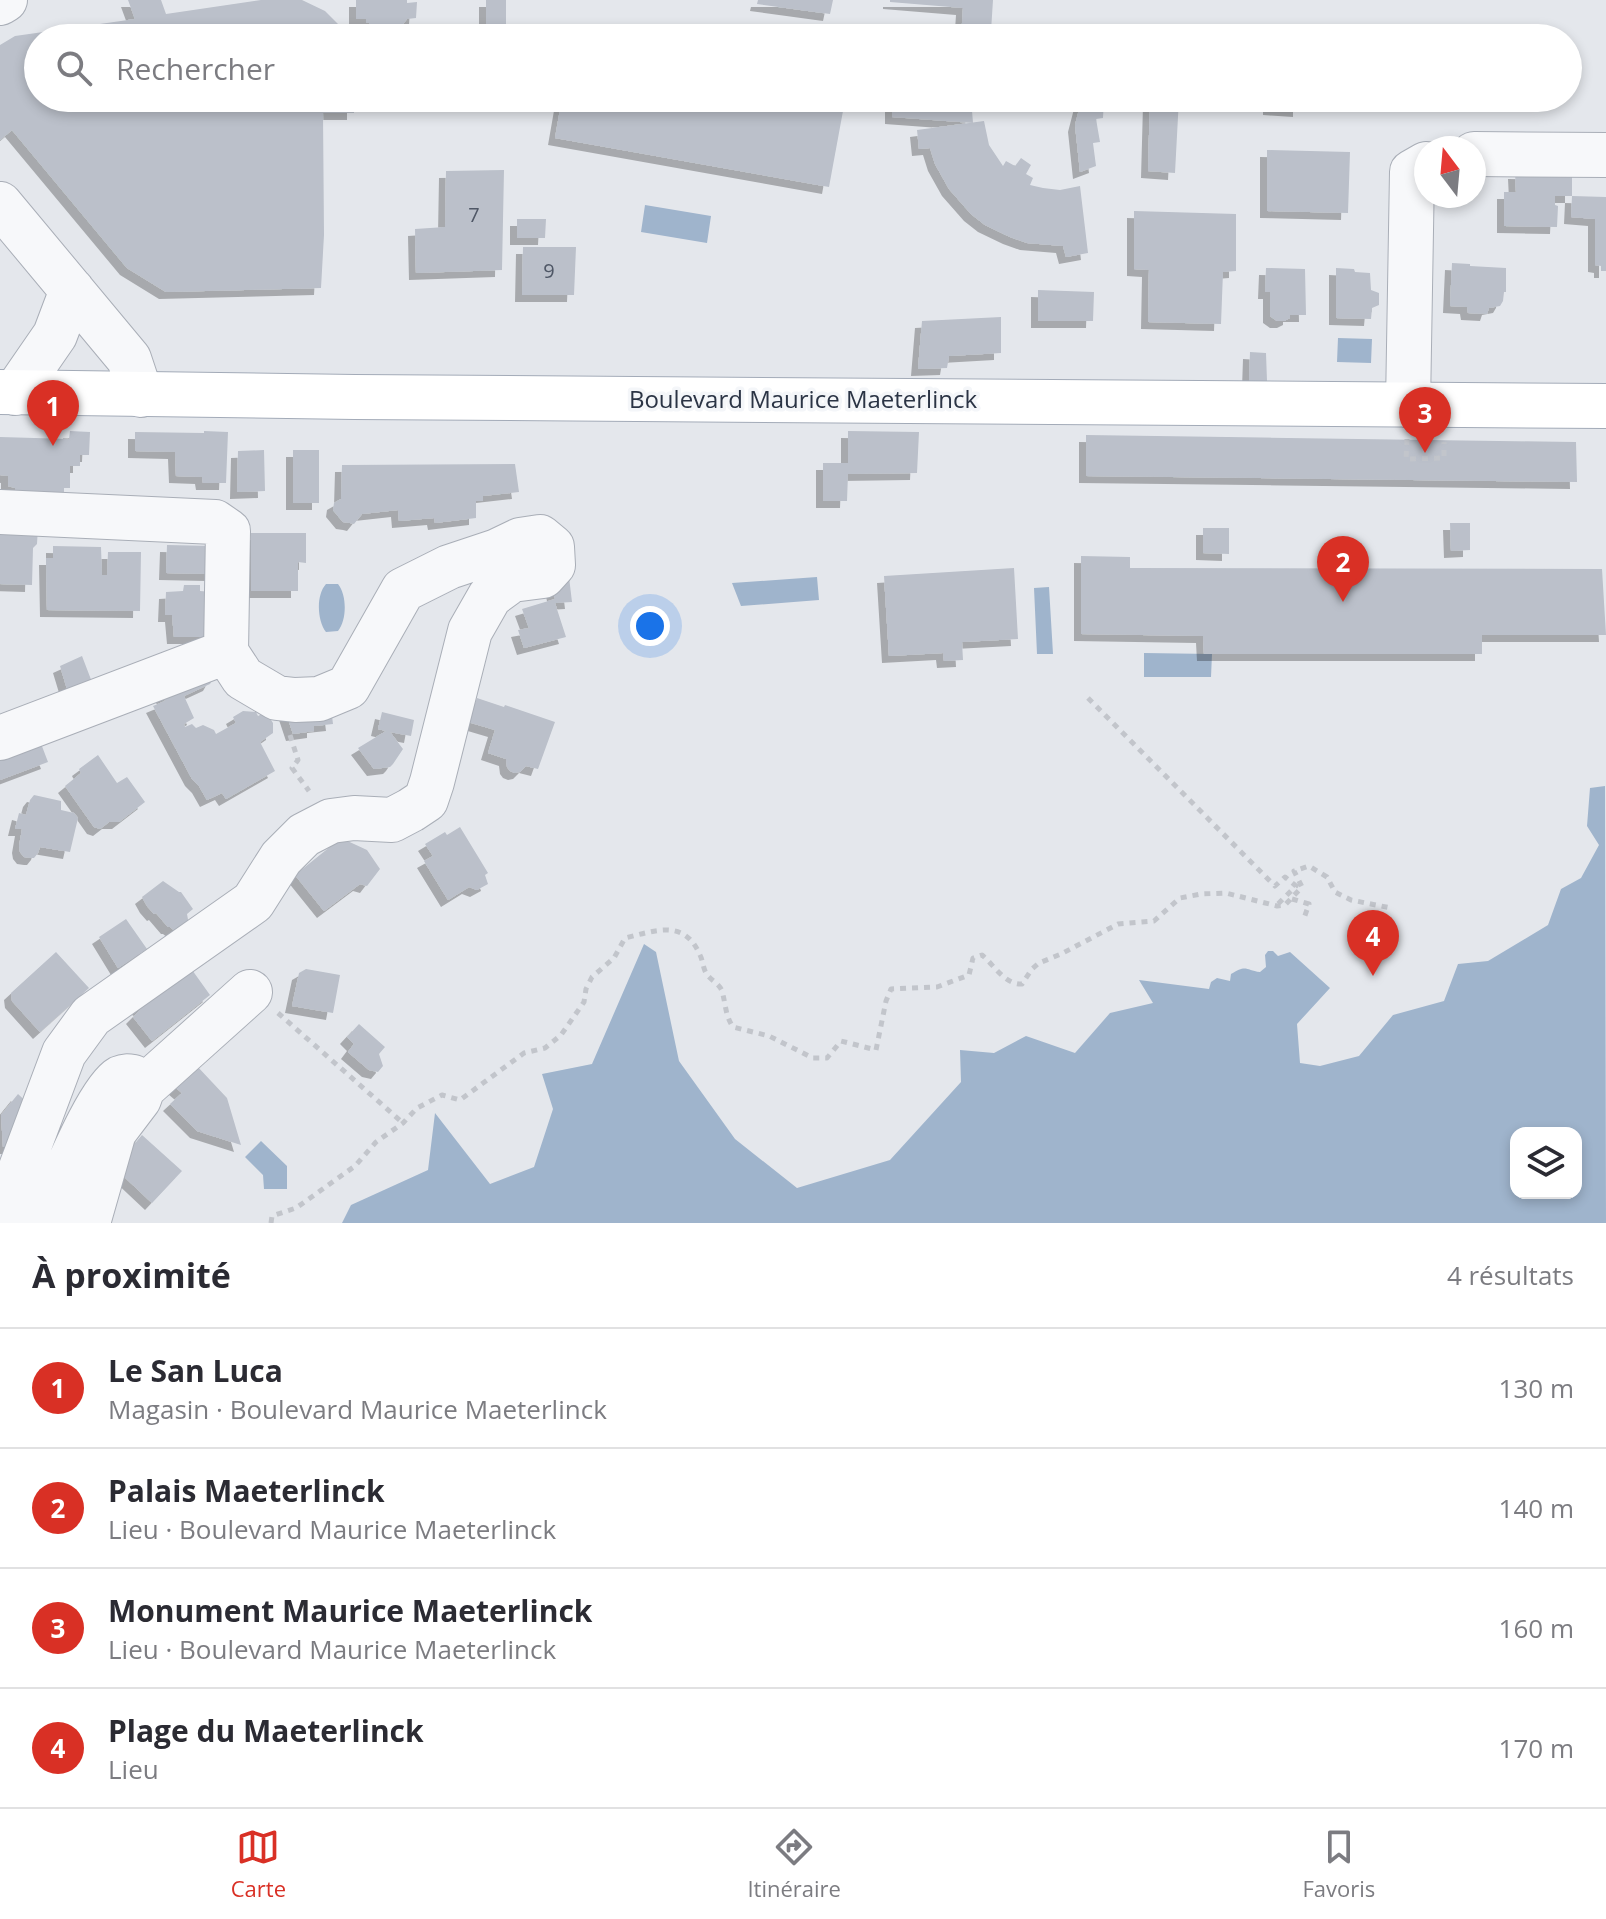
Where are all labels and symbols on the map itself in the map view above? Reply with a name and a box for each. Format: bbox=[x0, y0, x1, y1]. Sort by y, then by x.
north arrow bbox=[1414, 136, 1486, 208]
house number: 7 bbox=[468, 201, 480, 228]
house number: 9 bbox=[543, 257, 555, 284]
pin: 1 bbox=[27, 380, 79, 446]
street label: Boulevard Maurice Maeterlinck bbox=[629, 382, 977, 415]
pin: 3 bbox=[1399, 387, 1451, 453]
pin: 2 bbox=[1317, 536, 1369, 602]
your location bbox=[630, 606, 670, 646]
pin: 4 bbox=[1347, 910, 1399, 976]

